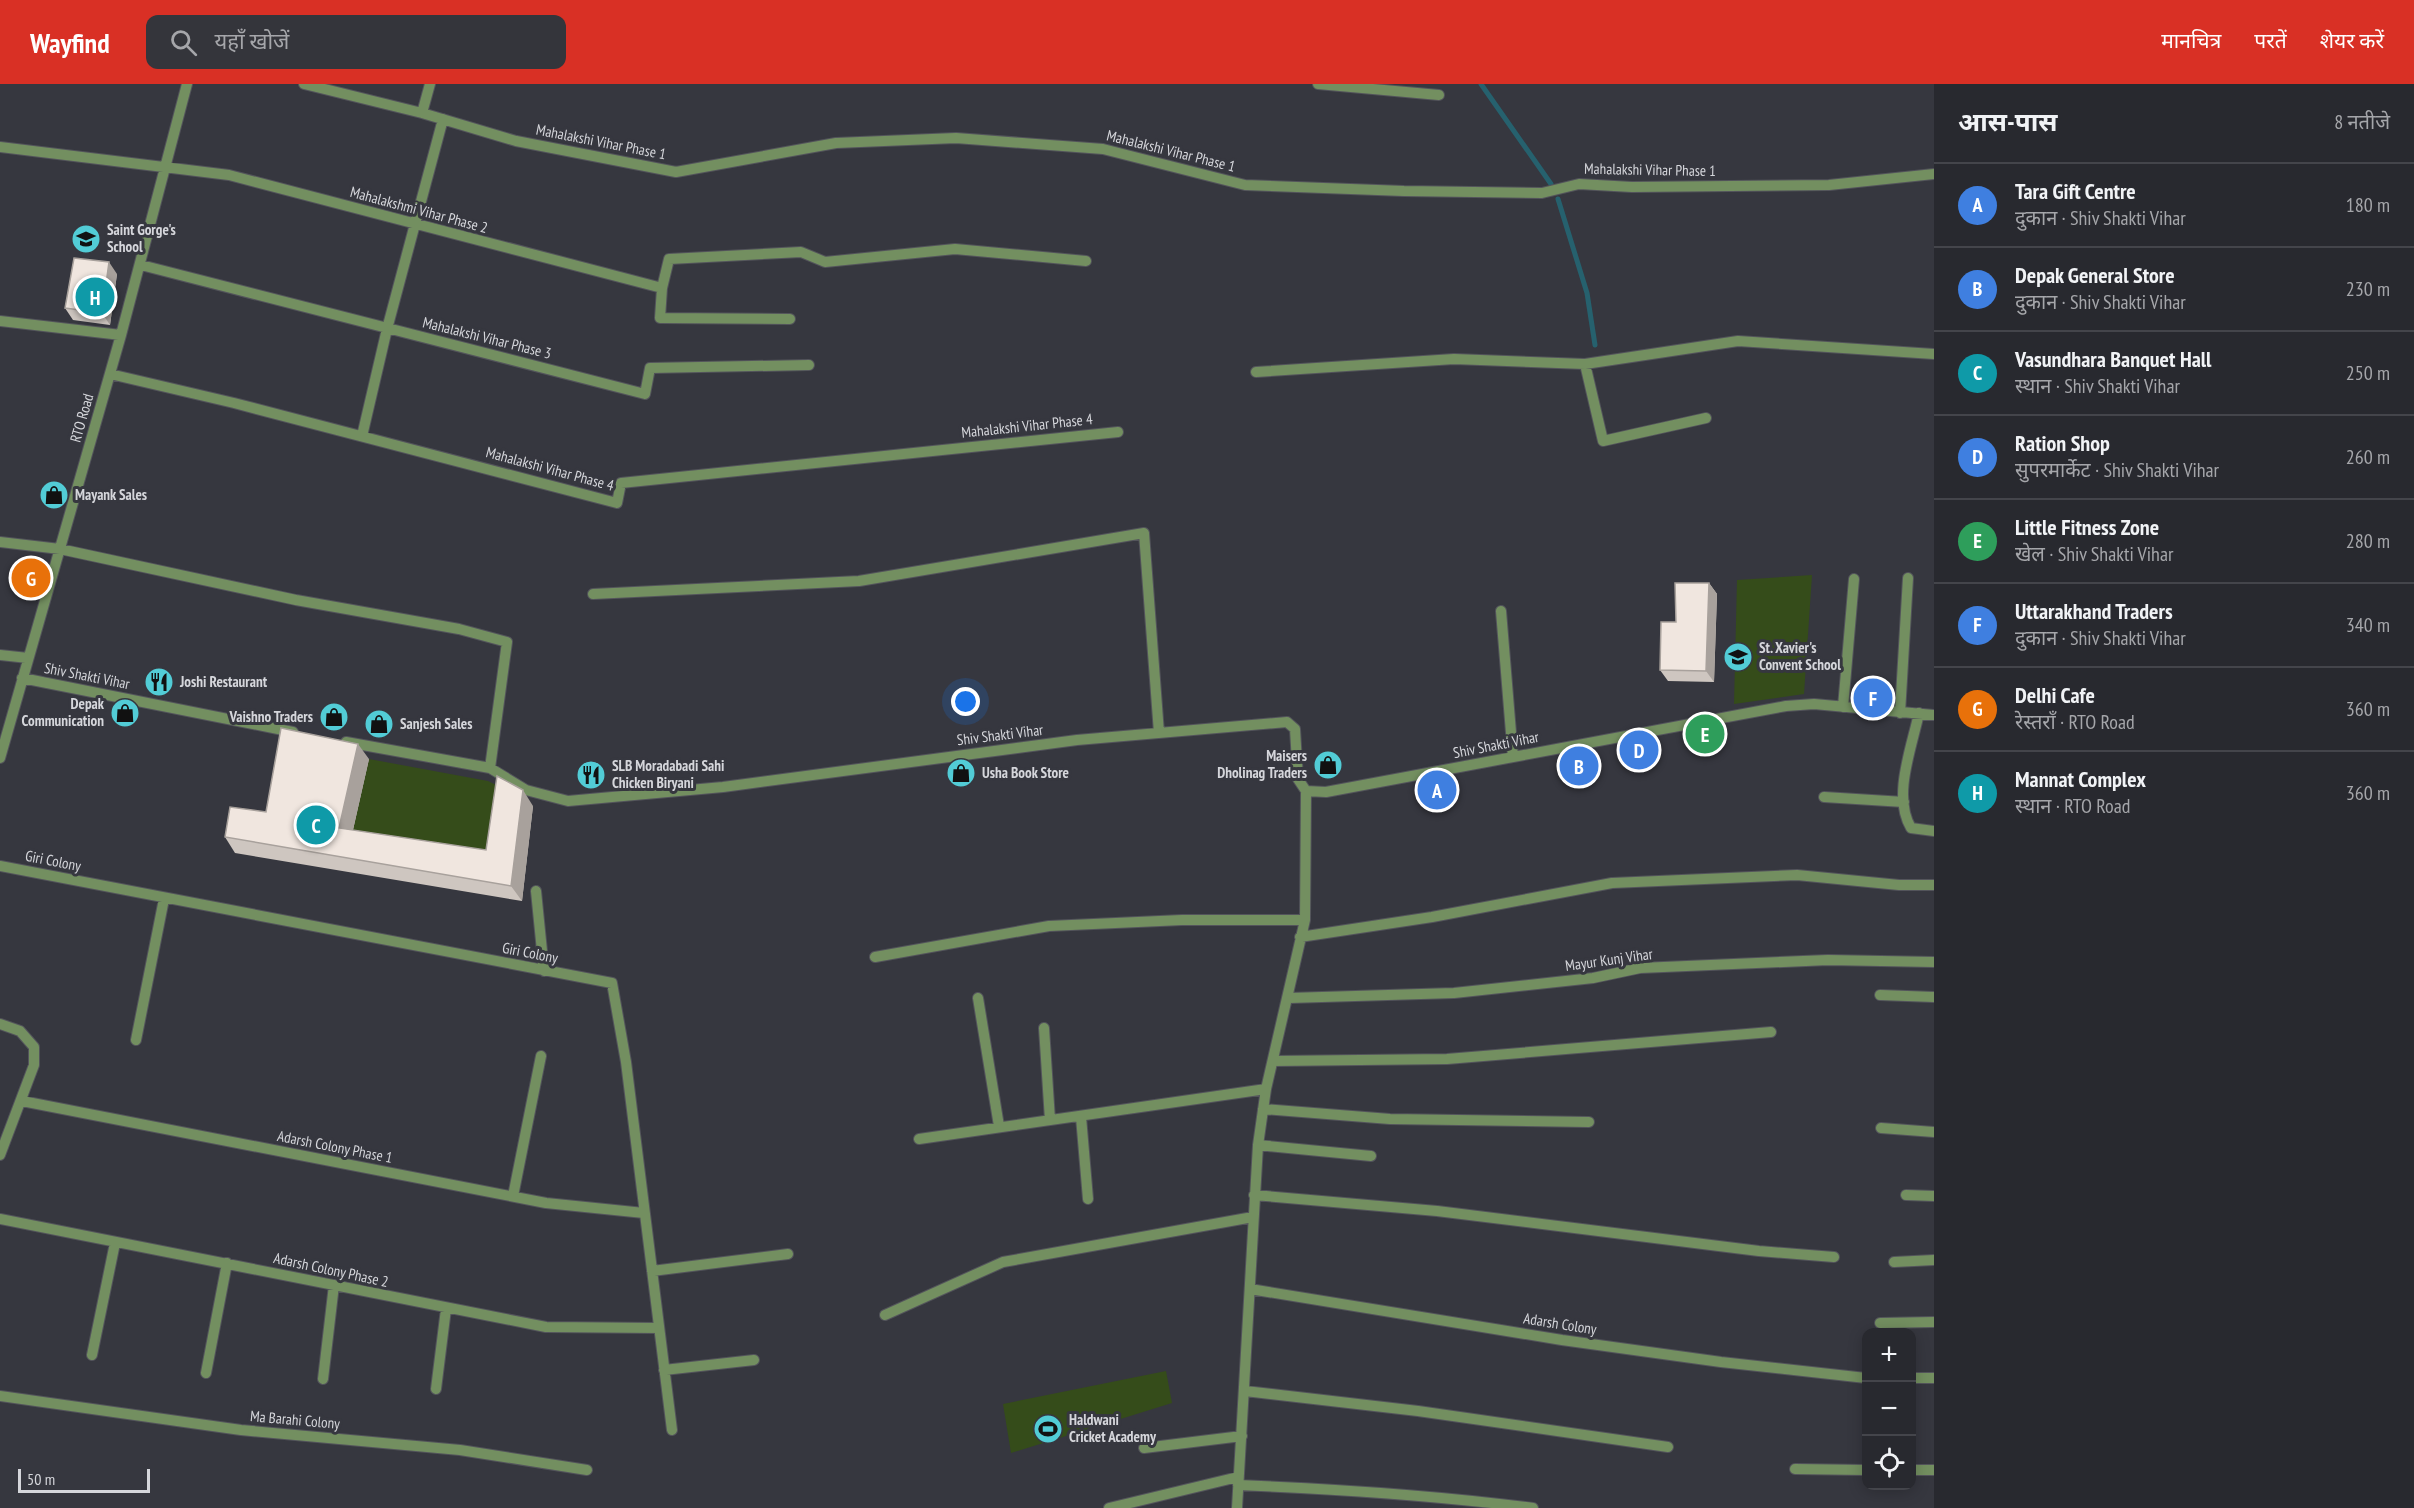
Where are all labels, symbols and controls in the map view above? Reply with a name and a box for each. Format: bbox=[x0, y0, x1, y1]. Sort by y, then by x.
search box bbox=[146, 15, 566, 69]
text: Wayfind bbox=[30, 24, 110, 61]
icon: search bbox=[167, 26, 200, 59]
text: यहाँ खोजें bbox=[215, 27, 289, 55]
text: मानचित्र bbox=[2161, 27, 2221, 54]
text: परतें bbox=[2254, 27, 2287, 54]
text: शेयर करें bbox=[2320, 27, 2384, 54]
text: आस-पास bbox=[1958, 105, 2058, 138]
text: 8 नतीजे bbox=[2334, 109, 2390, 135]
street label: Mahalakshi Vihar Phase 1 bbox=[535, 120, 668, 163]
street label: Mahalakshi Vihar Phase 1 bbox=[1105, 125, 1237, 176]
street label: Mahalakshi Vihar Phase 1 bbox=[1584, 159, 1716, 180]
text: Tara Gift Centre bbox=[2015, 177, 2136, 205]
street label: Mahalakshmi Vihar Phase 2 bbox=[348, 182, 490, 237]
text: A bbox=[1972, 192, 1983, 218]
text: 180 m bbox=[2346, 192, 2390, 218]
text: दुकान · Shiv Shakti Vihar bbox=[2015, 205, 2186, 231]
place label: Saint Gorge's School bbox=[107, 220, 176, 256]
school or university icon: Saint Gorge's School bbox=[70, 223, 102, 255]
text: Depak General Store bbox=[2015, 261, 2175, 289]
pin: H bbox=[76, 274, 115, 320]
text: B bbox=[1973, 276, 1982, 302]
text: 230 m bbox=[2346, 276, 2390, 302]
text: दुकान · Shiv Shakti Vihar bbox=[2015, 289, 2186, 315]
street label: Mahalakshi Vihar Phase 3 bbox=[421, 312, 553, 363]
text: Vasundhara Banquet Hall bbox=[2015, 345, 2211, 373]
text: C bbox=[1973, 360, 1982, 386]
text: 250 m bbox=[2346, 360, 2390, 386]
text: स्थान · Shiv Shakti Vihar bbox=[2015, 373, 2180, 399]
street label: RTO Road bbox=[66, 391, 97, 444]
street label: Mahalakshi Vihar Phase 4 bbox=[960, 409, 1094, 442]
text: Ration Shop bbox=[2015, 429, 2110, 457]
street label: Mahalakshi Vihar Phase 4 bbox=[484, 442, 617, 495]
text: D bbox=[1972, 444, 1983, 470]
text: 260 m bbox=[2346, 444, 2390, 470]
text: सुपरमार्केट · Shiv Shakti Vihar bbox=[2015, 457, 2219, 483]
shop icon: Mayank Sales bbox=[38, 479, 70, 511]
place label: Mayank Sales bbox=[75, 485, 147, 504]
text: Little Fitness Zone bbox=[2015, 513, 2159, 541]
text: E bbox=[1973, 528, 1982, 554]
text: 280 m bbox=[2346, 528, 2390, 554]
text: खेल · Shiv Shakti Vihar bbox=[2015, 541, 2173, 567]
pin: G bbox=[12, 556, 51, 600]
text: Uttarakhand Traders bbox=[2015, 597, 2173, 625]
text: F bbox=[1973, 612, 1982, 638]
text: 340 m bbox=[2346, 612, 2390, 638]
text: दुकान · Shiv Shakti Vihar bbox=[2015, 625, 2186, 651]
place label: St. Xavier's Convent School bbox=[1759, 638, 1841, 674]
school or university icon: St. Xavier's Convent School bbox=[1722, 641, 1754, 673]
street label: Shiv Shakti Vihar bbox=[43, 658, 132, 693]
restaurant icon: Joshi Restaurant bbox=[143, 666, 175, 698]
place label: Joshi Restaurant bbox=[179, 672, 268, 691]
pin: F bbox=[1854, 676, 1892, 720]
text: Delhi Cafe bbox=[2015, 681, 2095, 709]
your location bbox=[951, 687, 980, 716]
place label: Depak Communication bbox=[22, 694, 105, 730]
text: G bbox=[1972, 696, 1983, 722]
text: 360 m bbox=[2346, 696, 2390, 722]
shop icon: Depak Communication bbox=[109, 697, 141, 729]
shop icon: Vaishno Traders bbox=[318, 701, 350, 733]
place label: Vaishno Traders bbox=[228, 707, 313, 726]
shop icon: Sanjesh Sales bbox=[363, 708, 395, 740]
text: रेस्तराँ · RTO Road bbox=[2015, 709, 2135, 735]
pin: E bbox=[1686, 712, 1724, 756]
place label: Sanjesh Sales bbox=[400, 714, 472, 733]
street label: Shiv Shakti Vihar bbox=[956, 720, 1045, 749]
street label: Shiv Shakti Vihar bbox=[1451, 727, 1541, 762]
pin: D bbox=[1620, 728, 1658, 772]
pin: B bbox=[1560, 744, 1598, 788]
place label: Maisers Dholinag Traders bbox=[1217, 746, 1307, 782]
shop icon: Maisers Dholinag Traders bbox=[1312, 749, 1344, 781]
place label: SLB Moradabadi Sahi Chicken Biryani bbox=[612, 756, 724, 792]
shop icon: Usha Book Store bbox=[945, 757, 977, 789]
restaurant icon: SLB Moradabadi Sahi Chicken Biryani bbox=[575, 759, 607, 791]
place label: Usha Book Store bbox=[982, 763, 1069, 782]
text: Mannat Complex bbox=[2015, 765, 2146, 793]
pin: A bbox=[1418, 768, 1456, 812]
text: H bbox=[1972, 780, 1983, 806]
text: 360 m bbox=[2346, 780, 2390, 806]
text: स्थान · RTO Road bbox=[2015, 793, 2130, 819]
pin: C bbox=[296, 802, 336, 848]
street label: Giri Colony bbox=[24, 846, 83, 875]
street label: Giri Colony bbox=[501, 938, 560, 967]
street label: Mayur Kunj Vihar bbox=[1564, 944, 1655, 975]
street label: Adarsh Colony Phase 1 bbox=[276, 1126, 394, 1167]
street label: Adarsh Colony Phase 2 bbox=[272, 1248, 390, 1291]
street label: Adarsh Colony bbox=[1522, 1308, 1598, 1339]
map controls bbox=[1862, 1328, 1916, 1490]
button: + bbox=[1862, 1328, 1916, 1382]
button: − bbox=[1862, 1382, 1916, 1436]
street label: Ma Barahi Colony bbox=[249, 1406, 341, 1433]
place label: Haldwani Cricket Academy bbox=[1069, 1410, 1157, 1446]
sports icon: Haldwani Cricket Academy bbox=[1032, 1413, 1064, 1445]
button: locate bbox=[1862, 1436, 1916, 1490]
scale bar bbox=[18, 1466, 150, 1494]
text: 50 m bbox=[27, 1469, 55, 1489]

